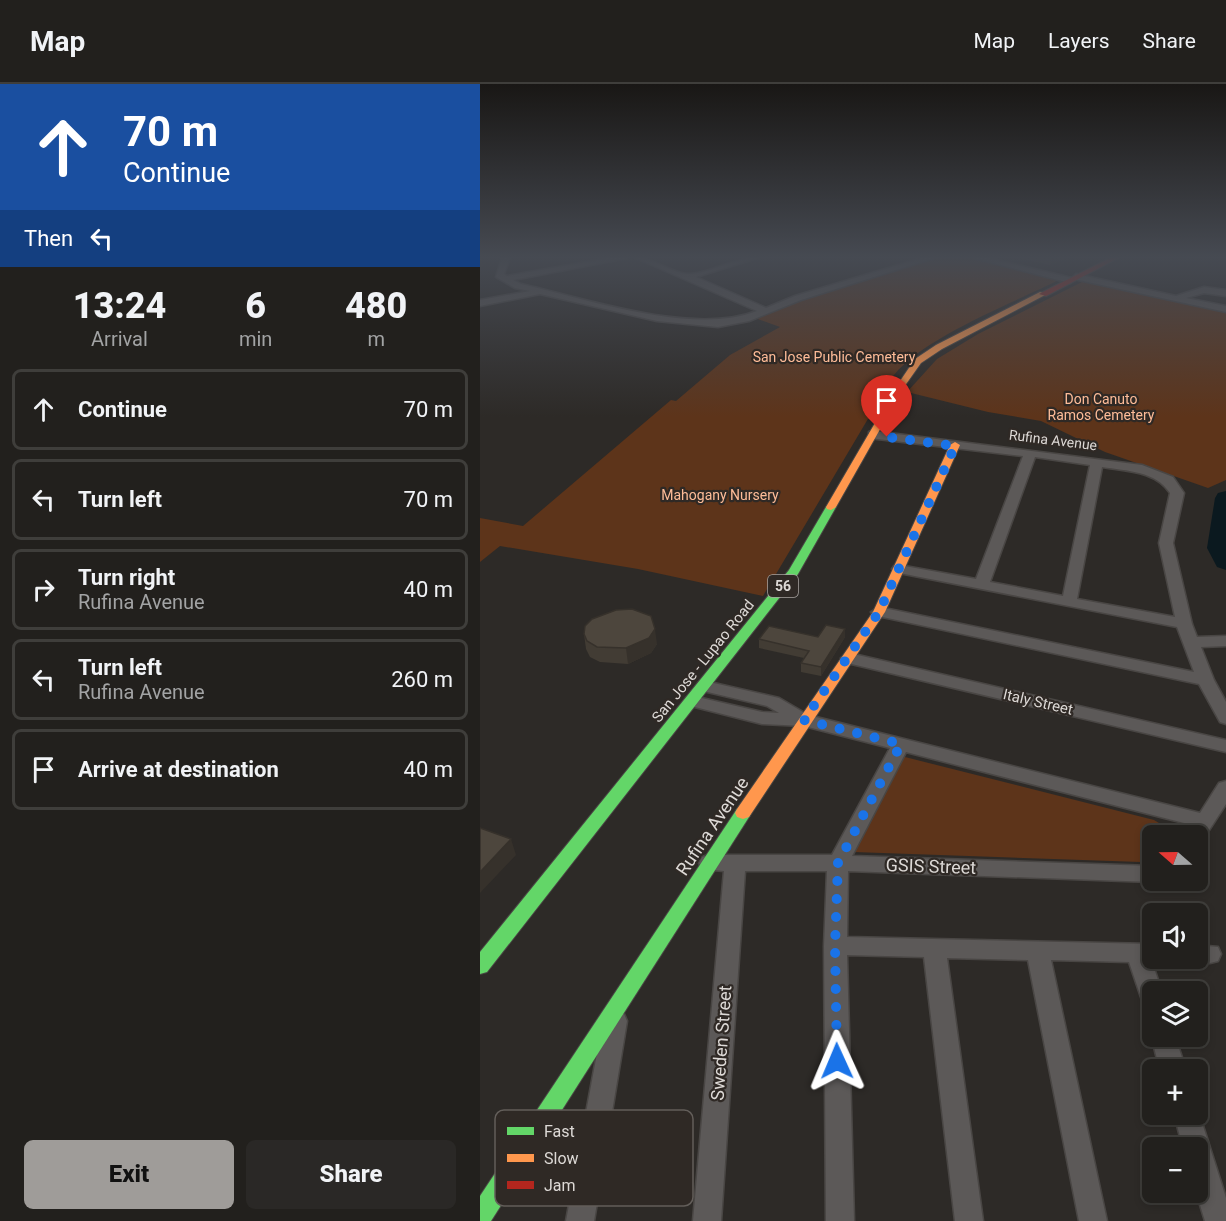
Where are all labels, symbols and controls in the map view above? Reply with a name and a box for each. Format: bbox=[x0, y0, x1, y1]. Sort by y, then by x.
text: Map bbox=[30, 25, 85, 58]
text: Map bbox=[973, 29, 1015, 53]
text: Layers bbox=[1048, 29, 1109, 53]
text: Share bbox=[1142, 29, 1196, 53]
text: 70 m bbox=[123, 107, 218, 156]
icon: ahead bbox=[24, 108, 102, 186]
text: Continue bbox=[123, 157, 230, 189]
icon: left bbox=[85, 222, 118, 255]
text: Then bbox=[24, 226, 73, 251]
text: 13:24 bbox=[73, 285, 166, 327]
text: 6 bbox=[245, 285, 266, 327]
text: 480 bbox=[345, 285, 407, 327]
text: Arrival bbox=[91, 327, 148, 351]
text: min bbox=[239, 327, 272, 351]
text: m bbox=[367, 327, 385, 351]
park label: San Jose Public Cemetery bbox=[753, 349, 916, 365]
pin bbox=[861, 375, 912, 437]
icon: arrive bbox=[870, 384, 903, 417]
park label: Don Canuto Ramos Cemetery bbox=[1048, 391, 1155, 423]
icon: ahead bbox=[27, 393, 60, 426]
text: Continue bbox=[78, 397, 167, 422]
text: 70 m bbox=[404, 397, 453, 422]
street label: Rufina Avenue bbox=[1008, 427, 1098, 453]
icon: left bbox=[27, 483, 60, 516]
text: Turn left bbox=[78, 487, 162, 512]
text: 70 m bbox=[404, 487, 453, 512]
park label: Mahogany Nursery bbox=[661, 487, 779, 503]
text: Turn right bbox=[78, 565, 175, 590]
icon: right bbox=[27, 573, 60, 606]
road number: 56 bbox=[768, 575, 798, 597]
text: 40 m bbox=[404, 577, 453, 602]
text: Rufina Avenue bbox=[78, 590, 205, 614]
street label: San Jose - Lupao Road bbox=[648, 596, 758, 726]
text: Turn left bbox=[78, 655, 162, 680]
icon: left bbox=[27, 663, 60, 696]
text: 260 m bbox=[391, 667, 453, 692]
text: Rufina Avenue bbox=[78, 680, 205, 704]
street label: Italy Street bbox=[1001, 685, 1075, 719]
icon: arrive bbox=[27, 753, 60, 786]
text: Arrive at destination bbox=[78, 757, 279, 782]
text: 40 m bbox=[404, 757, 453, 782]
street label: Rufina Avenue bbox=[671, 773, 753, 879]
north arrow bbox=[1142, 825, 1208, 891]
map controls bbox=[1142, 825, 1208, 1203]
street label: GSIS Street bbox=[885, 854, 977, 878]
button: sound bbox=[1142, 903, 1208, 969]
button: layers bbox=[1142, 981, 1208, 1047]
street label: Sweden Street bbox=[707, 985, 736, 1101]
position arrow bbox=[805, 1029, 869, 1093]
button: + bbox=[1142, 1059, 1208, 1125]
legend bbox=[495, 1110, 693, 1206]
text: Fast bbox=[544, 1122, 575, 1141]
button: − bbox=[1142, 1137, 1208, 1203]
button: Exit bbox=[24, 1140, 234, 1209]
button: Share bbox=[246, 1140, 456, 1209]
text: Slow bbox=[544, 1149, 579, 1168]
text: Jam bbox=[544, 1176, 576, 1195]

